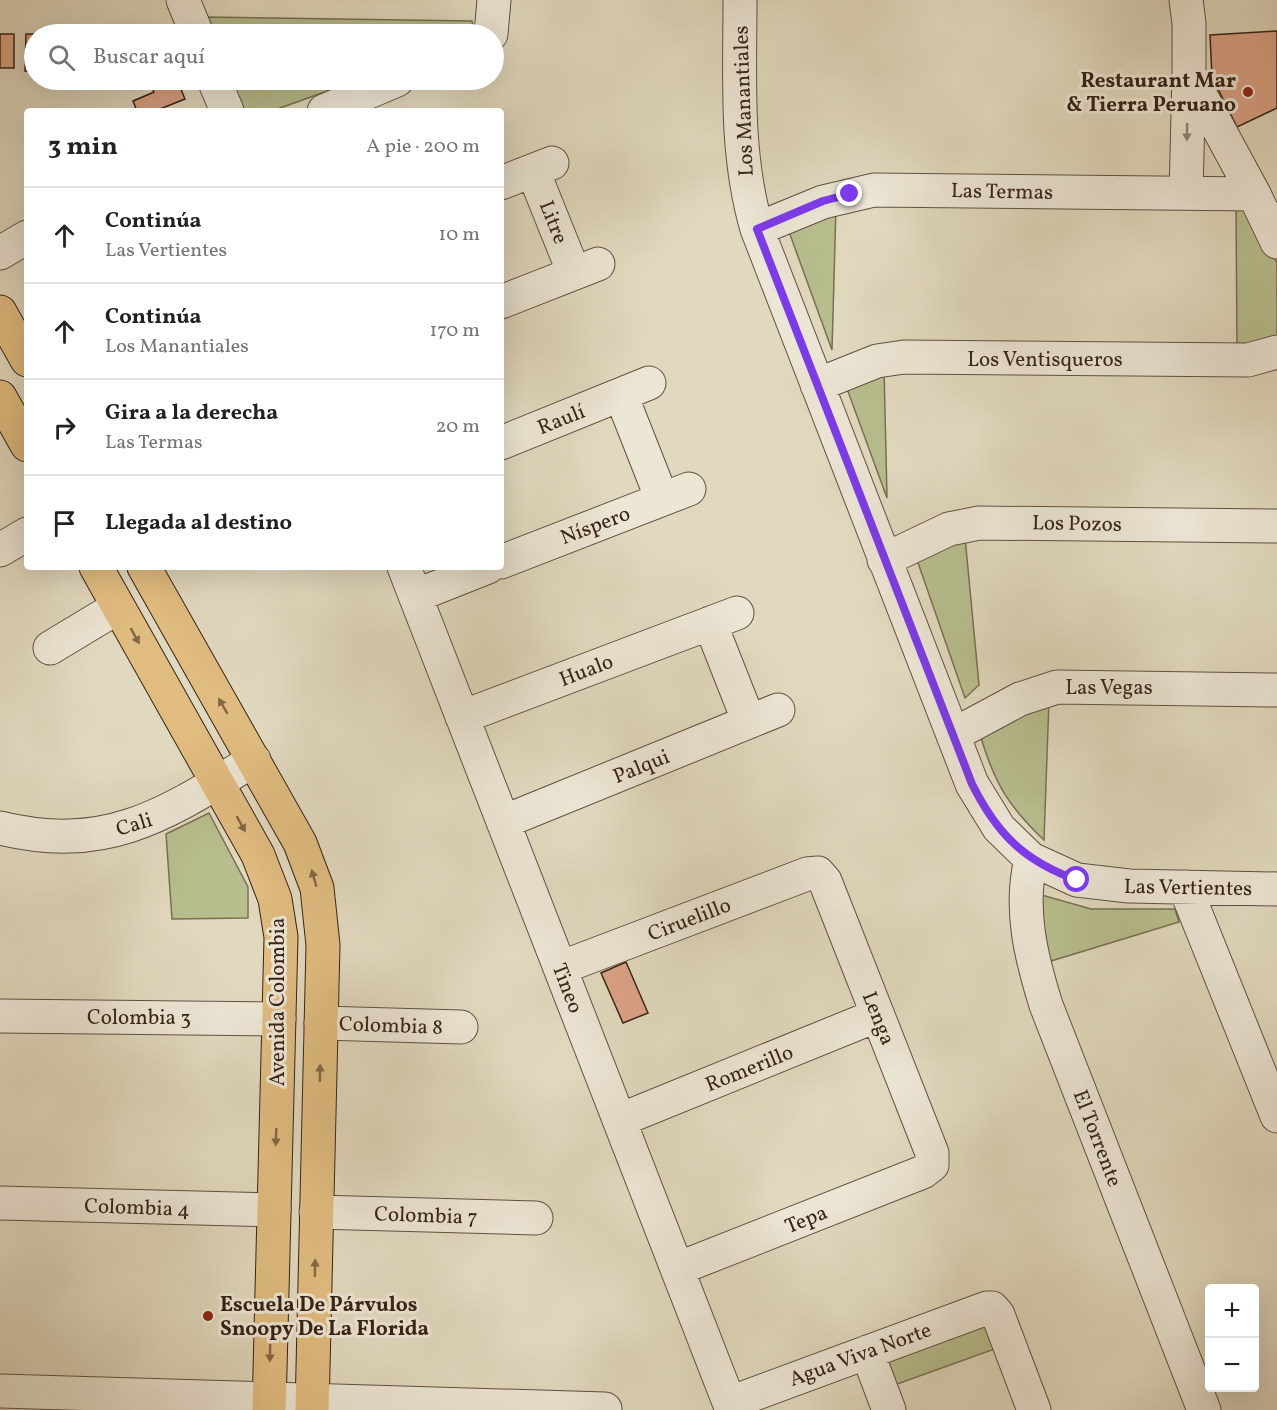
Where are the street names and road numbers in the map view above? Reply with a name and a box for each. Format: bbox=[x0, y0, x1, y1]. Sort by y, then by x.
street label: Los Manantiales bbox=[727, 25, 762, 177]
street label: Las Termas bbox=[951, 177, 1053, 208]
street label: Litre bbox=[531, 197, 574, 249]
street label: Los Ventisqueros bbox=[967, 346, 1123, 375]
street label: Raulí bbox=[533, 397, 590, 443]
street label: Níspero bbox=[556, 500, 635, 553]
street label: Los Pozos bbox=[1032, 509, 1122, 540]
street label: Hualo bbox=[555, 648, 618, 695]
street label: Las Vegas bbox=[1065, 674, 1153, 703]
street label: Palqui bbox=[609, 743, 674, 792]
street label: Cali bbox=[113, 806, 156, 845]
street label: Las Vertientes bbox=[1124, 873, 1252, 904]
street label: Ciruelillo bbox=[644, 891, 735, 950]
street label: Avenida Colombia bbox=[264, 918, 293, 1086]
street label: Tineo bbox=[544, 959, 589, 1018]
street label: Lenga bbox=[854, 987, 901, 1050]
street label: Colombia 3 bbox=[87, 1004, 191, 1033]
street label: Colombia 8 bbox=[339, 1010, 443, 1043]
street label: Romerillo bbox=[701, 1039, 798, 1100]
street label: El Torrente bbox=[1065, 1086, 1128, 1191]
street label: Colombia 4 bbox=[84, 1192, 190, 1225]
street label: Tepa bbox=[781, 1199, 832, 1242]
street label: Colombia 7 bbox=[374, 1200, 478, 1233]
street label: Agua Viva Norte bbox=[785, 1316, 936, 1395]

